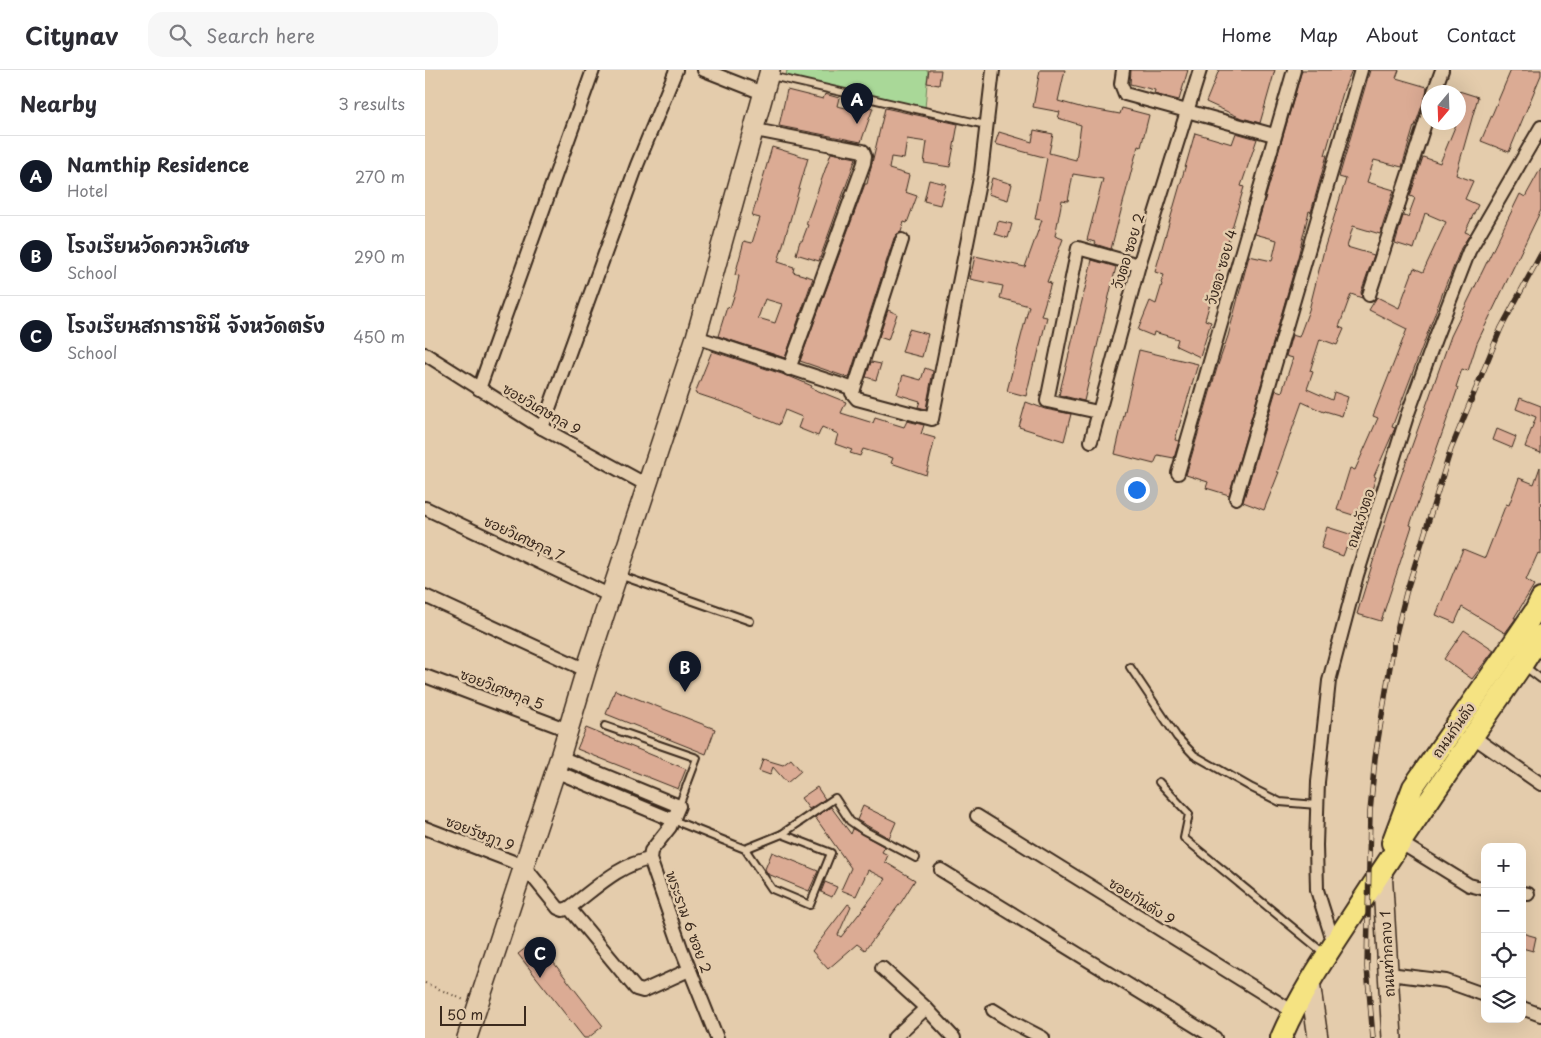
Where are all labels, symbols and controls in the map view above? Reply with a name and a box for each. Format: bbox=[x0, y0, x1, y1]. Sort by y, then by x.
search box bbox=[148, 12, 498, 57]
text: Citynav bbox=[25, 17, 118, 53]
icon: search bbox=[166, 21, 194, 49]
text: Search here bbox=[206, 21, 315, 49]
text: Home bbox=[1221, 21, 1271, 48]
text: Map bbox=[1299, 21, 1338, 48]
text: About bbox=[1366, 21, 1418, 48]
text: Contact bbox=[1446, 21, 1516, 48]
pin: A bbox=[841, 83, 873, 124]
north arrow bbox=[1421, 85, 1466, 130]
text: Nearby bbox=[20, 87, 97, 119]
text: 3 results bbox=[338, 91, 405, 115]
text: Namthip Residence bbox=[67, 150, 249, 178]
text: A bbox=[30, 164, 42, 188]
text: 270 m bbox=[355, 164, 405, 188]
text: Hotel bbox=[67, 178, 108, 202]
street label: วังตอ ซอย 2 bbox=[1106, 210, 1150, 292]
street label: วังตอ ซอย 4 bbox=[1200, 227, 1242, 307]
text: โรงเรียนวัดควนวิเศษ bbox=[67, 231, 249, 259]
text: B bbox=[31, 244, 41, 268]
text: 290 m bbox=[354, 244, 405, 268]
text: School bbox=[67, 260, 117, 284]
text: โรงเรียนสภาราชินี จังหวัดตรัง bbox=[67, 311, 325, 339]
text: C bbox=[30, 324, 42, 348]
text: 450 m bbox=[353, 324, 405, 348]
text: School bbox=[67, 340, 117, 364]
street label: ซอยวิเศษกุล 9 bbox=[499, 378, 585, 440]
your location bbox=[1124, 477, 1150, 503]
street label: ถนนวังตอ bbox=[1341, 486, 1379, 550]
street label: ซอยวิเศษกุล 7 bbox=[480, 510, 568, 566]
pin: B bbox=[669, 651, 701, 692]
street label: ซอยวิเศษกุล 5 bbox=[457, 663, 547, 715]
street label: ถนนกันตัง bbox=[1426, 698, 1480, 762]
street label: ซอยรัษฎา 9 bbox=[442, 810, 518, 856]
map controls bbox=[1481, 843, 1526, 1023]
button: + bbox=[1481, 843, 1526, 888]
street label: พระราม 6 ซอย 2 bbox=[661, 868, 717, 976]
street label: ซอยกันตัง 9 bbox=[1105, 872, 1180, 930]
button: − bbox=[1481, 888, 1526, 933]
street label: ถนนท่ากลาง 1 bbox=[1374, 910, 1400, 998]
button: locate bbox=[1481, 933, 1526, 978]
pin: C bbox=[524, 937, 556, 978]
button: layers bbox=[1481, 978, 1526, 1023]
scale bar bbox=[440, 1003, 526, 1026]
text: 50 m bbox=[447, 1004, 483, 1025]

